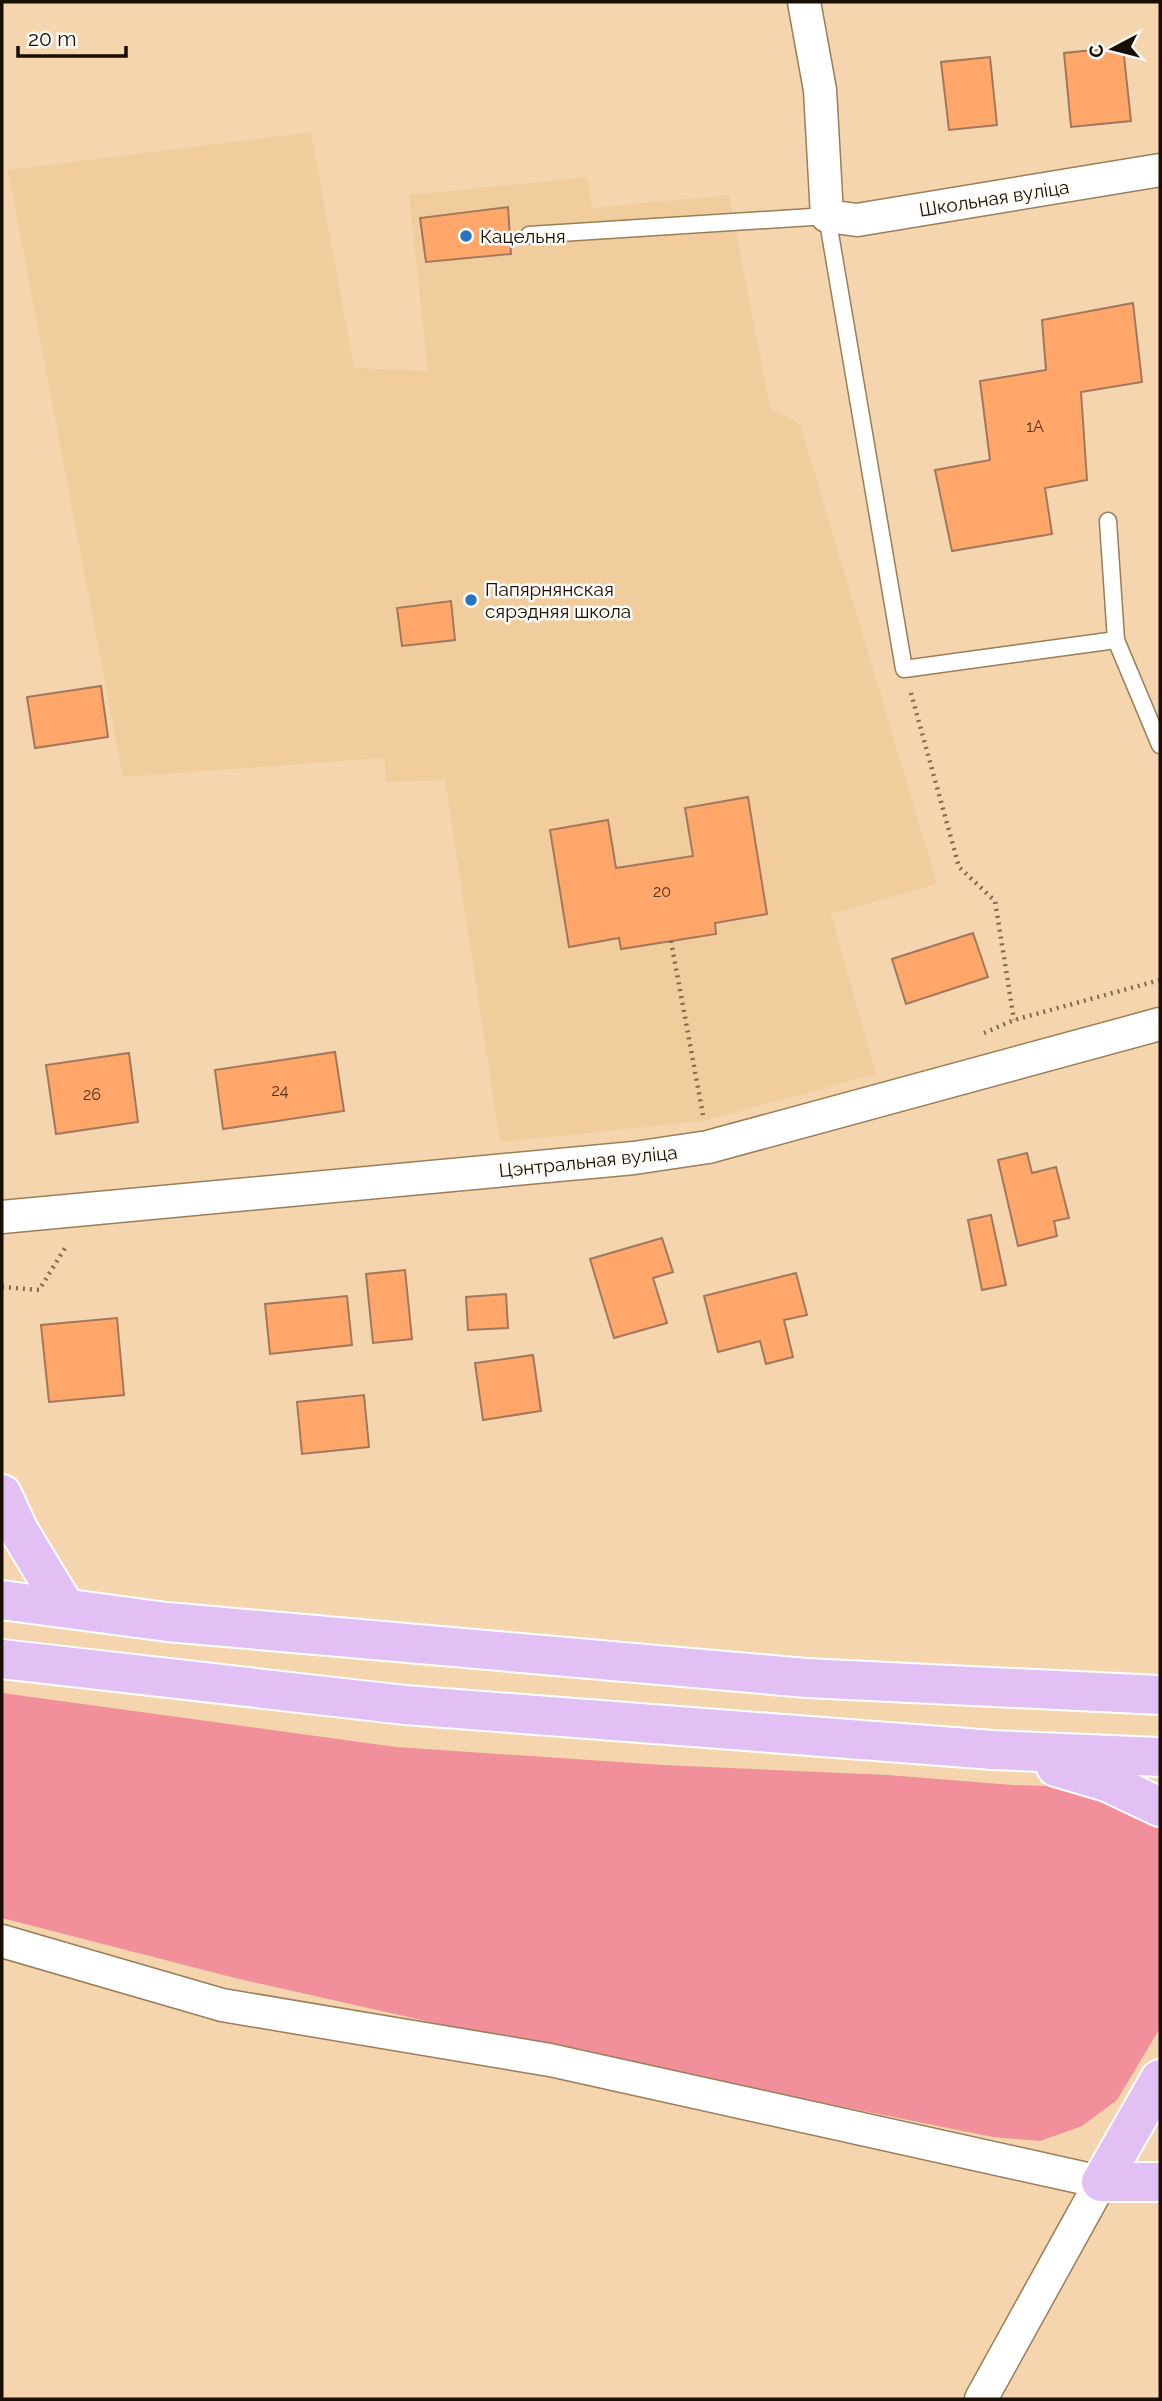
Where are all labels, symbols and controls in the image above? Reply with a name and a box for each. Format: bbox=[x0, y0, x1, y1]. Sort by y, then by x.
scale bar bbox=[18, 14, 126, 58]
north arrow bbox=[1078, 14, 1148, 84]
text: 20 m bbox=[28, 26, 76, 51]
text: С bbox=[1084, 43, 1108, 59]
street label: Школьная вуліца bbox=[917, 175, 1071, 221]
place label: Кацельня bbox=[480, 225, 566, 247]
marker: Кацельня bbox=[458, 228, 474, 244]
house number: 1А bbox=[1026, 417, 1044, 436]
place label: Папярнянская сярэдняя школа bbox=[485, 578, 631, 622]
marker: Папярнянская сярэдняя школа bbox=[463, 592, 479, 608]
house number: 20 bbox=[653, 882, 671, 901]
house number: 24 bbox=[271, 1081, 289, 1100]
house number: 26 bbox=[83, 1085, 101, 1104]
street label: Цэнтральная вуліца bbox=[497, 1141, 679, 1181]

